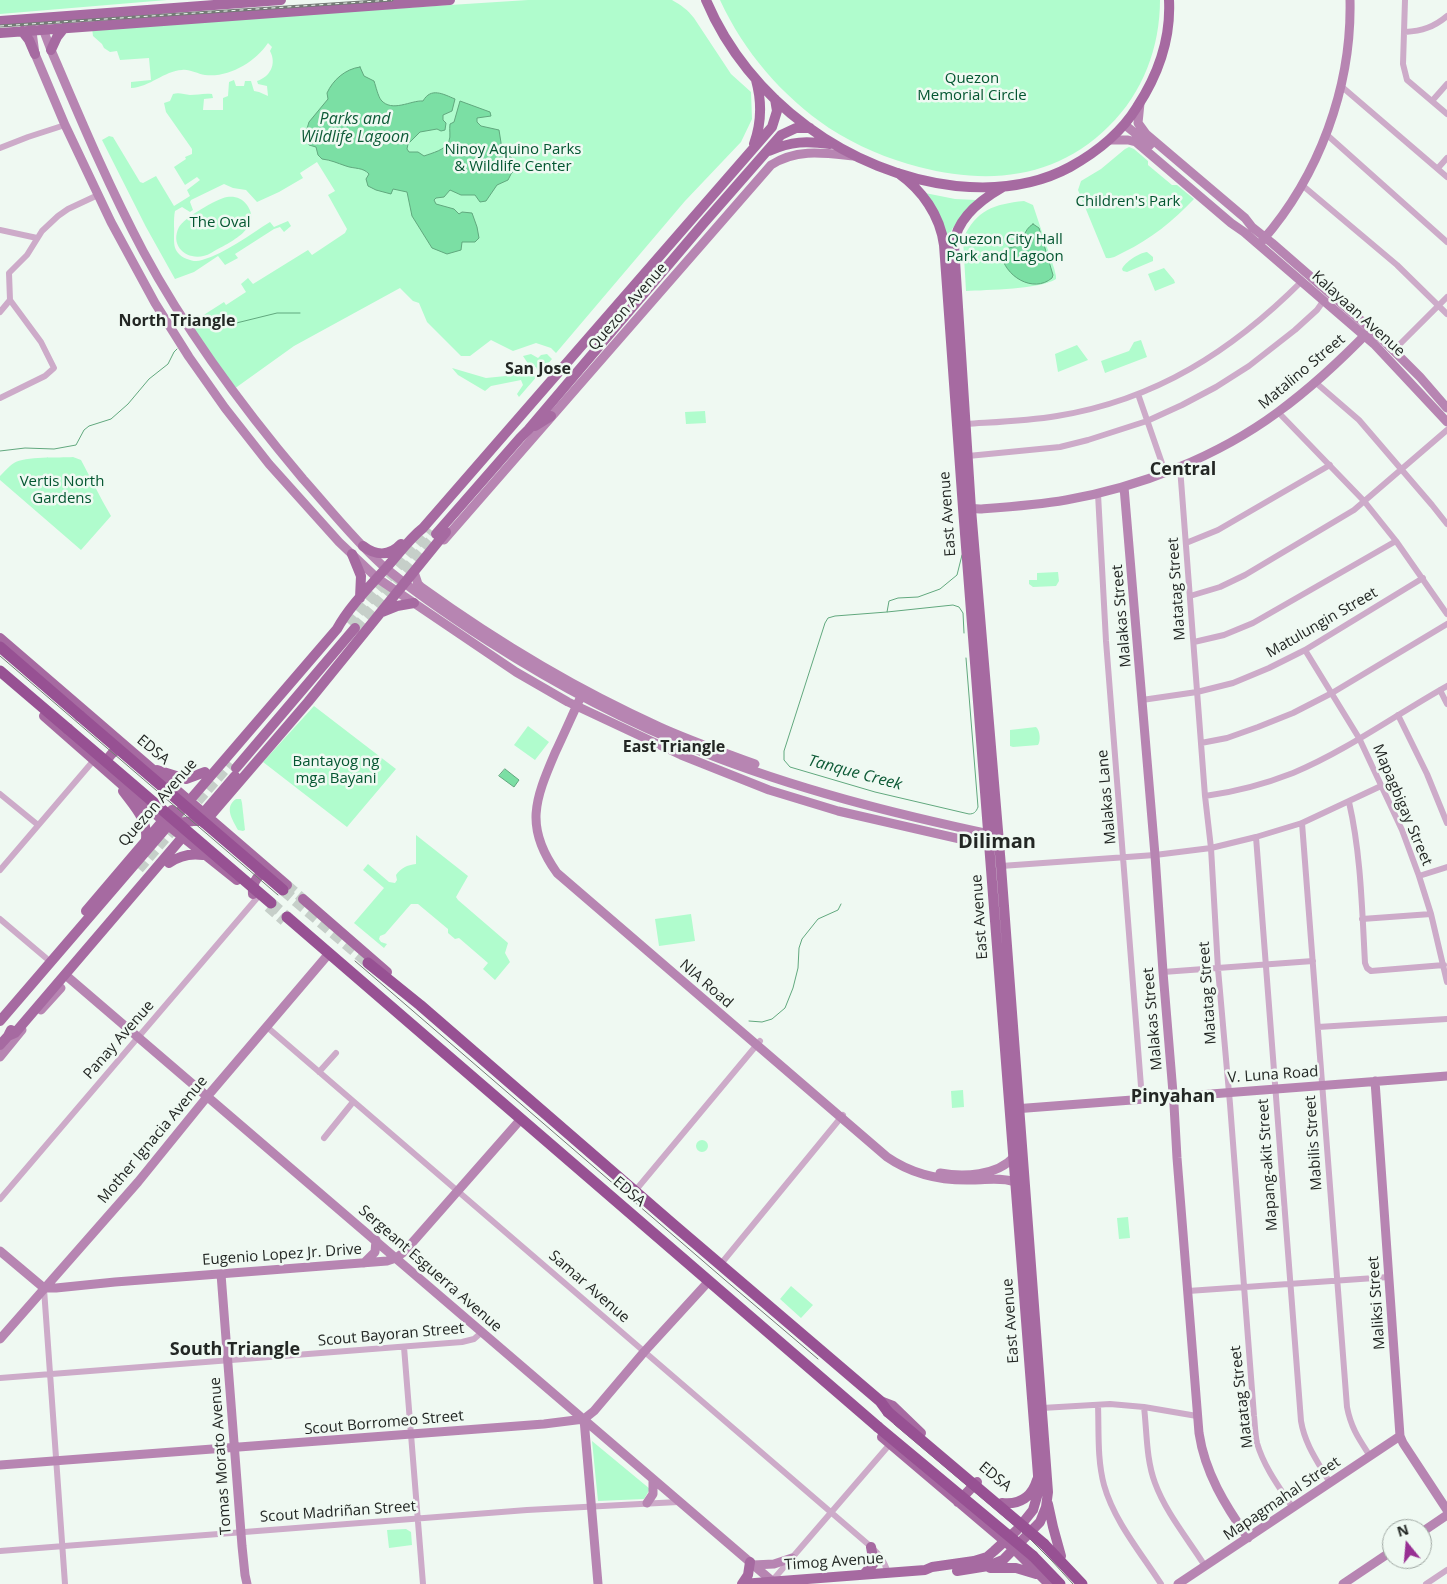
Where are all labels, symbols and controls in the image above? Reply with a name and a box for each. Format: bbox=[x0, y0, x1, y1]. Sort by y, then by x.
park label: Quezon Memorial Circle bbox=[917, 70, 1027, 105]
water label: Parks and Wildlife Lagoon bbox=[301, 109, 409, 147]
park label: Ninoy Aquino Parks & Wildlife Center bbox=[445, 141, 581, 176]
park label: Children's Park bbox=[1076, 193, 1180, 211]
park label: The Oval bbox=[189, 214, 251, 232]
park label: Quezon City Hall Park and Lagoon bbox=[946, 231, 1064, 266]
street label: Quezon Avenue bbox=[585, 259, 671, 355]
street label: Kalayaan Avenue bbox=[1308, 267, 1408, 361]
district label: North Triangle bbox=[119, 311, 235, 331]
street label: Matalino Street bbox=[1255, 331, 1349, 413]
district label: San Jose bbox=[505, 359, 571, 379]
district label: Central bbox=[1150, 459, 1216, 481]
street label: East Avenue bbox=[936, 471, 960, 557]
park label: Vertis North Gardens bbox=[20, 473, 104, 508]
street label: Matatag Street bbox=[1164, 537, 1190, 641]
street label: Malakas Street bbox=[1109, 564, 1135, 668]
street label: Matulungin Street bbox=[1263, 584, 1381, 662]
street label: EDSA bbox=[133, 731, 173, 769]
district label: East Triangle bbox=[623, 737, 725, 757]
street label: Mapagbigay Street bbox=[1368, 742, 1436, 868]
street label: Malakas Lane bbox=[1094, 749, 1120, 845]
water label: Tanque Creek bbox=[806, 751, 904, 795]
park label: Bantayog ng mga Bayani bbox=[293, 753, 379, 788]
street label: Quezon Avenue bbox=[115, 755, 201, 851]
district label: Diliman bbox=[958, 830, 1036, 854]
street label: East Avenue bbox=[968, 874, 992, 960]
street label: Matatag Street bbox=[1195, 941, 1221, 1045]
street label: NIA Road bbox=[676, 956, 736, 1012]
street label: Malakas Street bbox=[1140, 967, 1166, 1071]
street label: Panay Avenue bbox=[80, 997, 158, 1083]
street label: V. Luna Road bbox=[1227, 1063, 1319, 1087]
street label: Mother Ignacia Avenue bbox=[94, 1073, 212, 1207]
district label: Pinyahan bbox=[1131, 1086, 1215, 1108]
street label: Mabilis Street bbox=[1302, 1095, 1326, 1191]
street label: Mapang-akit Street bbox=[1254, 1098, 1282, 1232]
street label: EDSA bbox=[609, 1173, 649, 1211]
street label: Sergeant Esguerra Avenue bbox=[355, 1202, 505, 1336]
street label: Eugenio Lopez Jr. Drive bbox=[202, 1240, 362, 1270]
street label: Samar Avenue bbox=[545, 1247, 633, 1327]
street label: Maliksi Street bbox=[1365, 1255, 1389, 1351]
street label: East Avenue bbox=[999, 1278, 1023, 1364]
street label: Scout Bayoran Street bbox=[317, 1320, 465, 1350]
district label: South Triangle bbox=[170, 1339, 300, 1361]
street label: Matatag Street bbox=[1227, 1345, 1257, 1449]
street label: Tomas Morato Avenue bbox=[207, 1377, 235, 1535]
street label: Scout Borromeo Street bbox=[304, 1407, 464, 1439]
street label: Mapagmahal Street bbox=[1220, 1453, 1344, 1545]
street label: EDSA bbox=[975, 1458, 1015, 1496]
street label: Scout Madriñan Street bbox=[259, 1498, 417, 1526]
north arrow bbox=[1382, 1519, 1432, 1569]
text: N bbox=[1395, 1519, 1411, 1541]
street label: Timog Avenue bbox=[784, 1550, 884, 1574]

